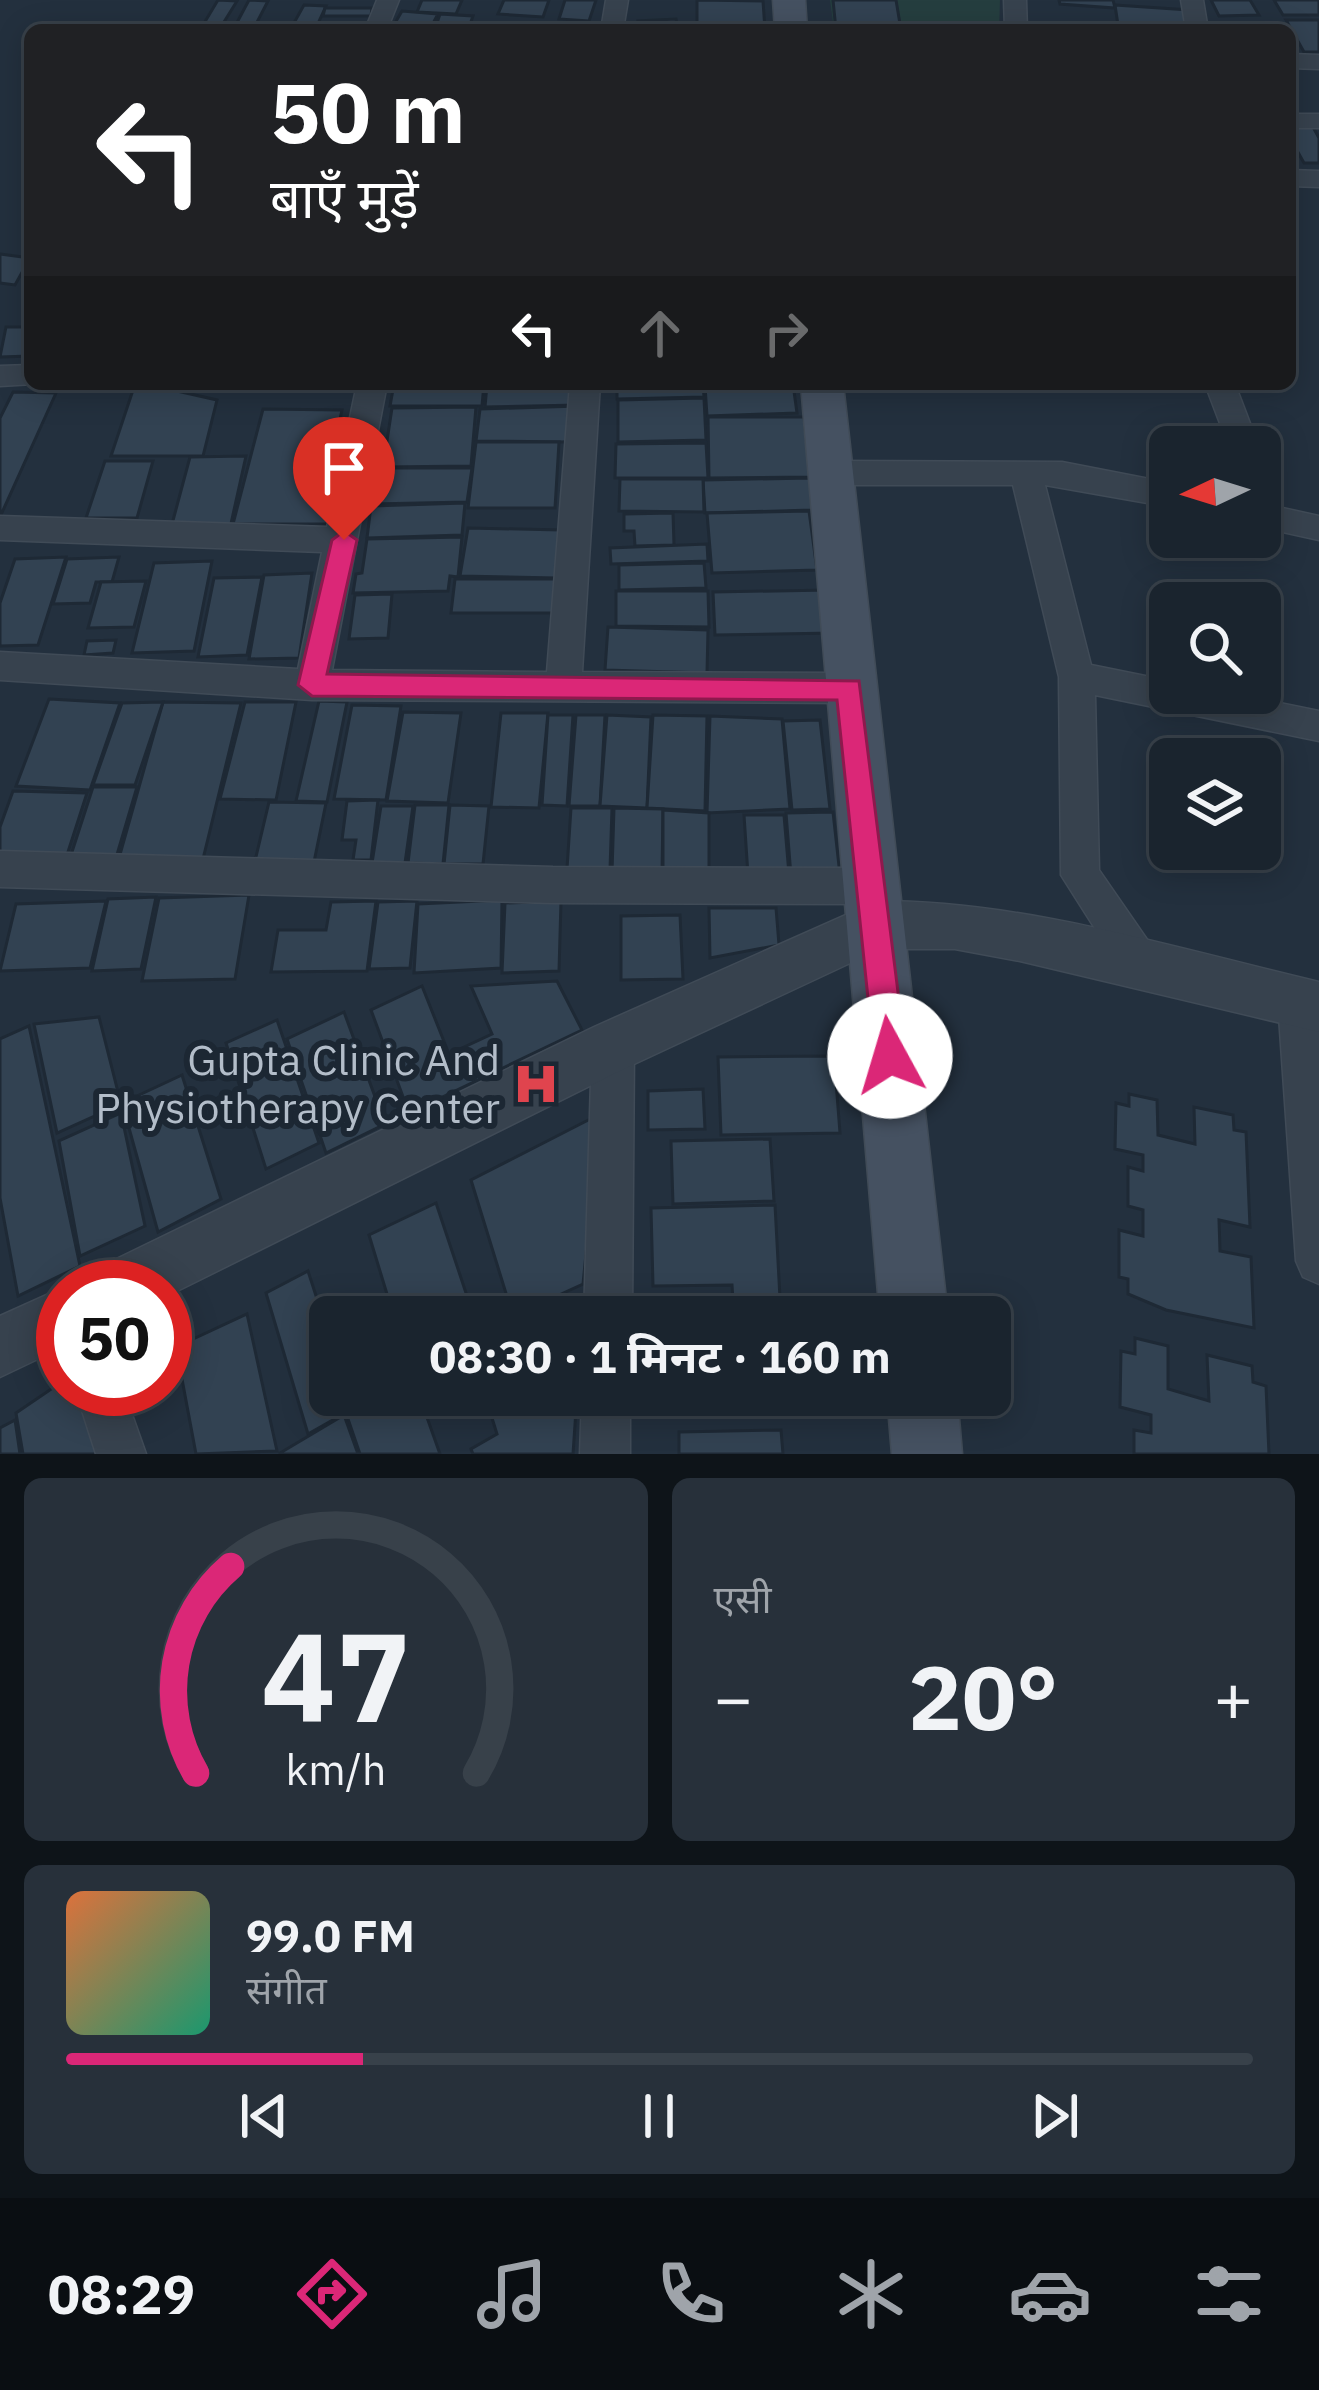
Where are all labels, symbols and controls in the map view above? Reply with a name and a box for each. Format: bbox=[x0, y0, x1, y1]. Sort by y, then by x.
text: 50 m bbox=[270, 57, 466, 166]
icon: left bbox=[72, 72, 228, 228]
text: बाएँ मुड़ें bbox=[270, 163, 419, 233]
icon: left bbox=[501, 300, 567, 366]
icon: ahead bbox=[627, 300, 693, 366]
icon: right bbox=[753, 300, 819, 366]
pin bbox=[293, 417, 395, 540]
north arrow bbox=[1149, 426, 1281, 558]
map controls bbox=[1149, 426, 1281, 870]
icon: arrive bbox=[311, 435, 377, 501]
button: search bbox=[1149, 582, 1281, 714]
button: layers bbox=[1149, 738, 1281, 870]
position arrow bbox=[827, 993, 953, 1119]
place label: Gupta Clinic And Physiotherapy Center bbox=[95, 1032, 500, 1135]
hospital icon: Gupta Clinic And Physiotherapy Center bbox=[511, 1059, 561, 1109]
speed limit sign: 50 bbox=[36, 1260, 192, 1416]
text: 08:30 · 1 मिनट · 160 m bbox=[429, 1327, 891, 1385]
text: एसी bbox=[714, 1573, 772, 1624]
text: 47 bbox=[261, 1594, 411, 1756]
text: 20° bbox=[908, 1638, 1058, 1755]
text: − bbox=[714, 1654, 753, 1740]
text: + bbox=[1213, 1654, 1253, 1740]
text: km/h bbox=[285, 1740, 386, 1796]
text: 99.0 FM bbox=[246, 1906, 415, 1964]
text: संगीत bbox=[246, 1964, 327, 2015]
icon: previous bbox=[231, 2083, 297, 2149]
icon: pause bbox=[626, 2083, 692, 2149]
icon: next bbox=[1022, 2083, 1088, 2149]
icon: directions bbox=[290, 2252, 374, 2336]
icon: music bbox=[470, 2252, 554, 2336]
icon: phone bbox=[649, 2252, 733, 2336]
icon: climate bbox=[829, 2252, 913, 2336]
icon: car bbox=[1008, 2252, 1092, 2336]
icon: filters bbox=[1187, 2252, 1271, 2336]
text: 08:29 bbox=[48, 2259, 195, 2329]

